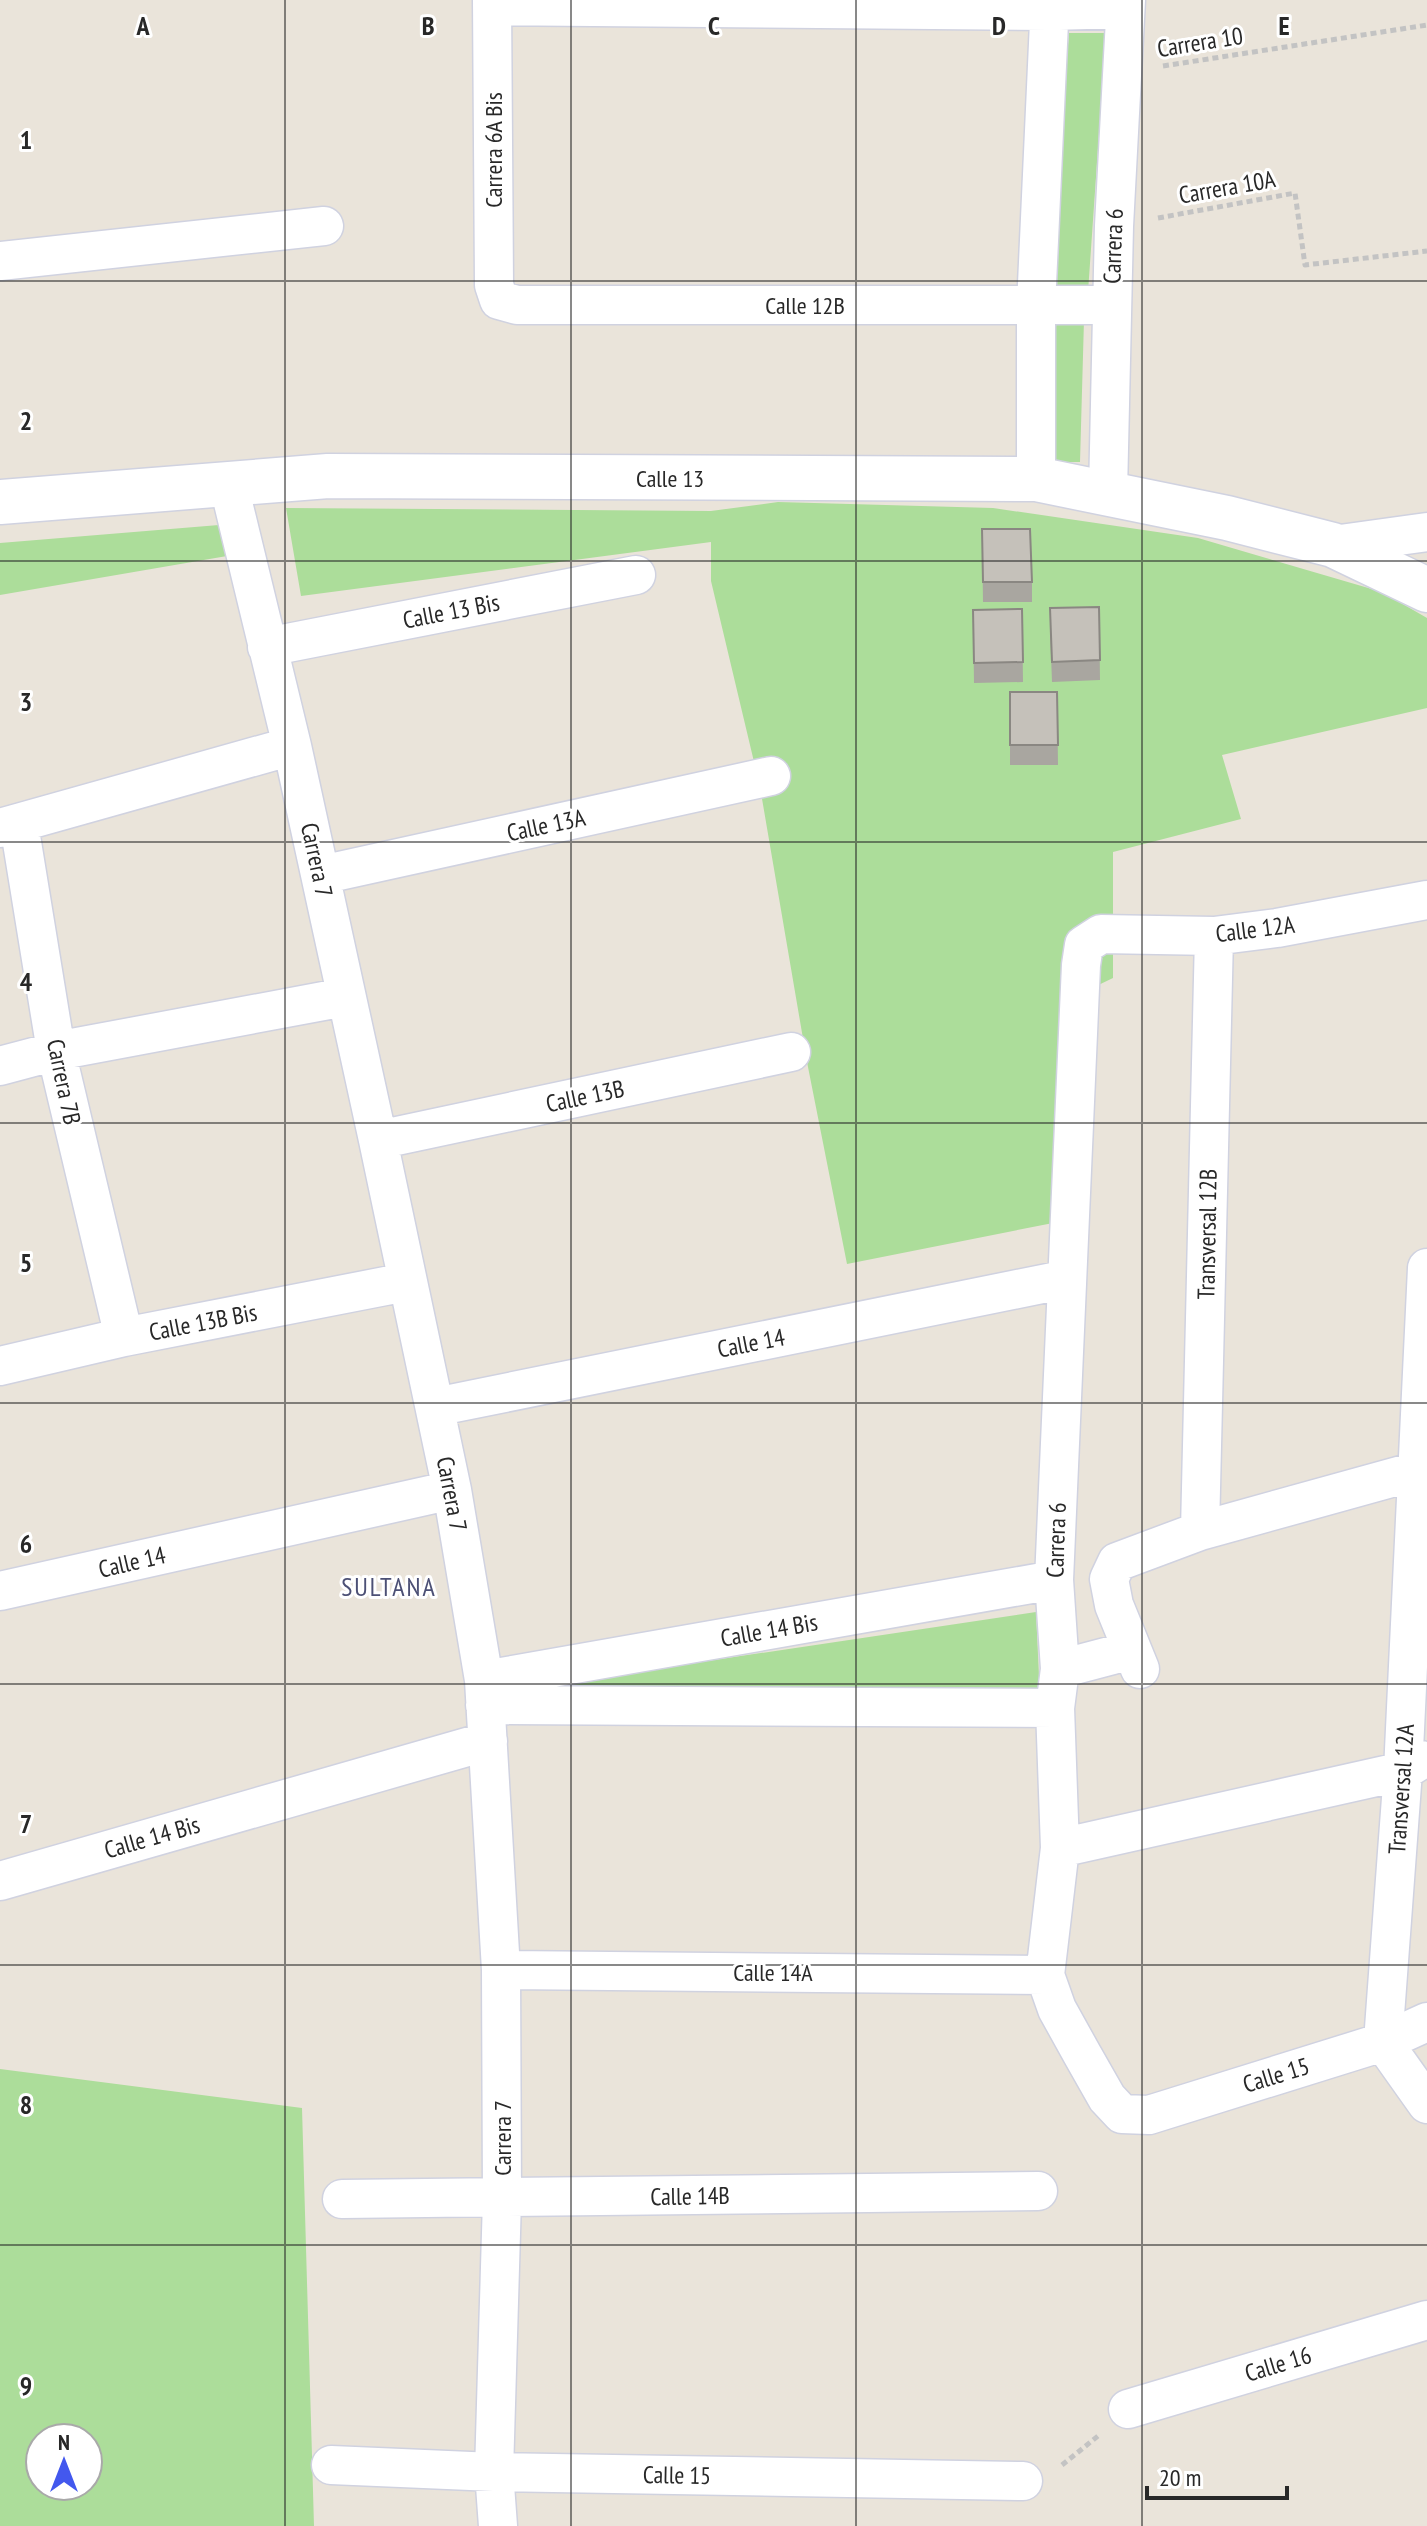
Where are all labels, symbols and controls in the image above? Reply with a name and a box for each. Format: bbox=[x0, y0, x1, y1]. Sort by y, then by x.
text: A bbox=[135, 9, 150, 42]
text: B bbox=[422, 9, 435, 42]
text: C bbox=[708, 9, 720, 42]
text: D bbox=[992, 9, 1006, 42]
text: E bbox=[1278, 9, 1290, 42]
street label: Carrera 10 bbox=[1155, 20, 1245, 64]
street label: Carrera 6A Bis bbox=[478, 92, 509, 208]
text: 1 bbox=[20, 123, 32, 156]
street label: Carrera 10A bbox=[1176, 163, 1278, 211]
street label: Carrera 6 bbox=[1096, 208, 1130, 284]
street label: Calle 12B bbox=[765, 290, 845, 321]
text: 2 bbox=[20, 404, 32, 437]
street label: Calle 13 bbox=[636, 463, 704, 494]
street label: Calle 13 Bis bbox=[400, 586, 502, 636]
text: 3 bbox=[20, 685, 32, 718]
street label: Calle 13A bbox=[504, 801, 589, 848]
street label: Carrera 7 bbox=[294, 820, 340, 900]
street label: Calle 12A bbox=[1214, 909, 1297, 949]
text: 4 bbox=[20, 965, 33, 998]
street label: Carrera 7B bbox=[40, 1036, 88, 1128]
street label: Calle 13B bbox=[543, 1073, 627, 1119]
street label: Transversal 12B bbox=[1190, 1168, 1224, 1300]
text: 5 bbox=[20, 1246, 32, 1279]
street label: Calle 13B Bis bbox=[146, 1296, 260, 1348]
street label: Calle 14 bbox=[715, 1321, 788, 1365]
street label: Carrera 7 bbox=[430, 1454, 474, 1534]
street label: Carrera 6 bbox=[1039, 1502, 1073, 1578]
text: 6 bbox=[20, 1527, 32, 1560]
street label: Calle 14 bbox=[95, 1539, 169, 1585]
district label: SULTANA bbox=[341, 1570, 437, 1603]
street label: Calle 14 Bis bbox=[718, 1606, 820, 1654]
street label: Transversal 12A bbox=[1381, 1722, 1421, 1855]
text: 7 bbox=[20, 1807, 32, 1840]
street label: Calle 14 Bis bbox=[101, 1809, 203, 1865]
street label: Calle 14A bbox=[733, 1957, 813, 1988]
street label: Calle 15 bbox=[1239, 2050, 1313, 2100]
text: 8 bbox=[20, 2088, 32, 2121]
street label: Carrera 7 bbox=[487, 2100, 518, 2176]
street label: Calle 14B bbox=[650, 2180, 730, 2212]
street label: Calle 16 bbox=[1241, 2339, 1315, 2389]
text: 9 bbox=[20, 2369, 32, 2402]
north arrow bbox=[24, 2422, 104, 2502]
text: N bbox=[58, 2428, 70, 2456]
scale bar bbox=[1147, 2450, 1287, 2500]
street label: Calle 15 bbox=[643, 2459, 711, 2491]
text: 20 m bbox=[1159, 2462, 1201, 2493]

